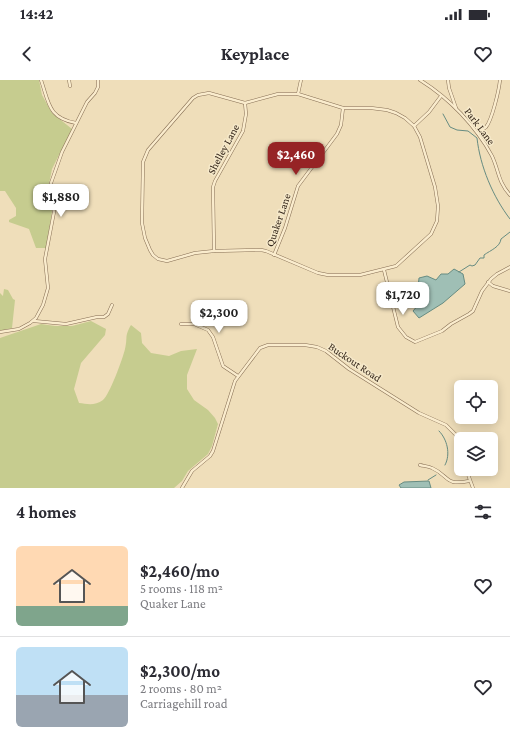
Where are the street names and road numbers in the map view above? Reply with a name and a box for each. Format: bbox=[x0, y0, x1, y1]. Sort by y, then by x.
street label: Park Lane bbox=[462, 105, 498, 147]
street label: Shelley Lane bbox=[205, 122, 242, 177]
street label: Quaker Lane bbox=[263, 192, 293, 248]
street label: Buckout Road bbox=[326, 340, 384, 384]

